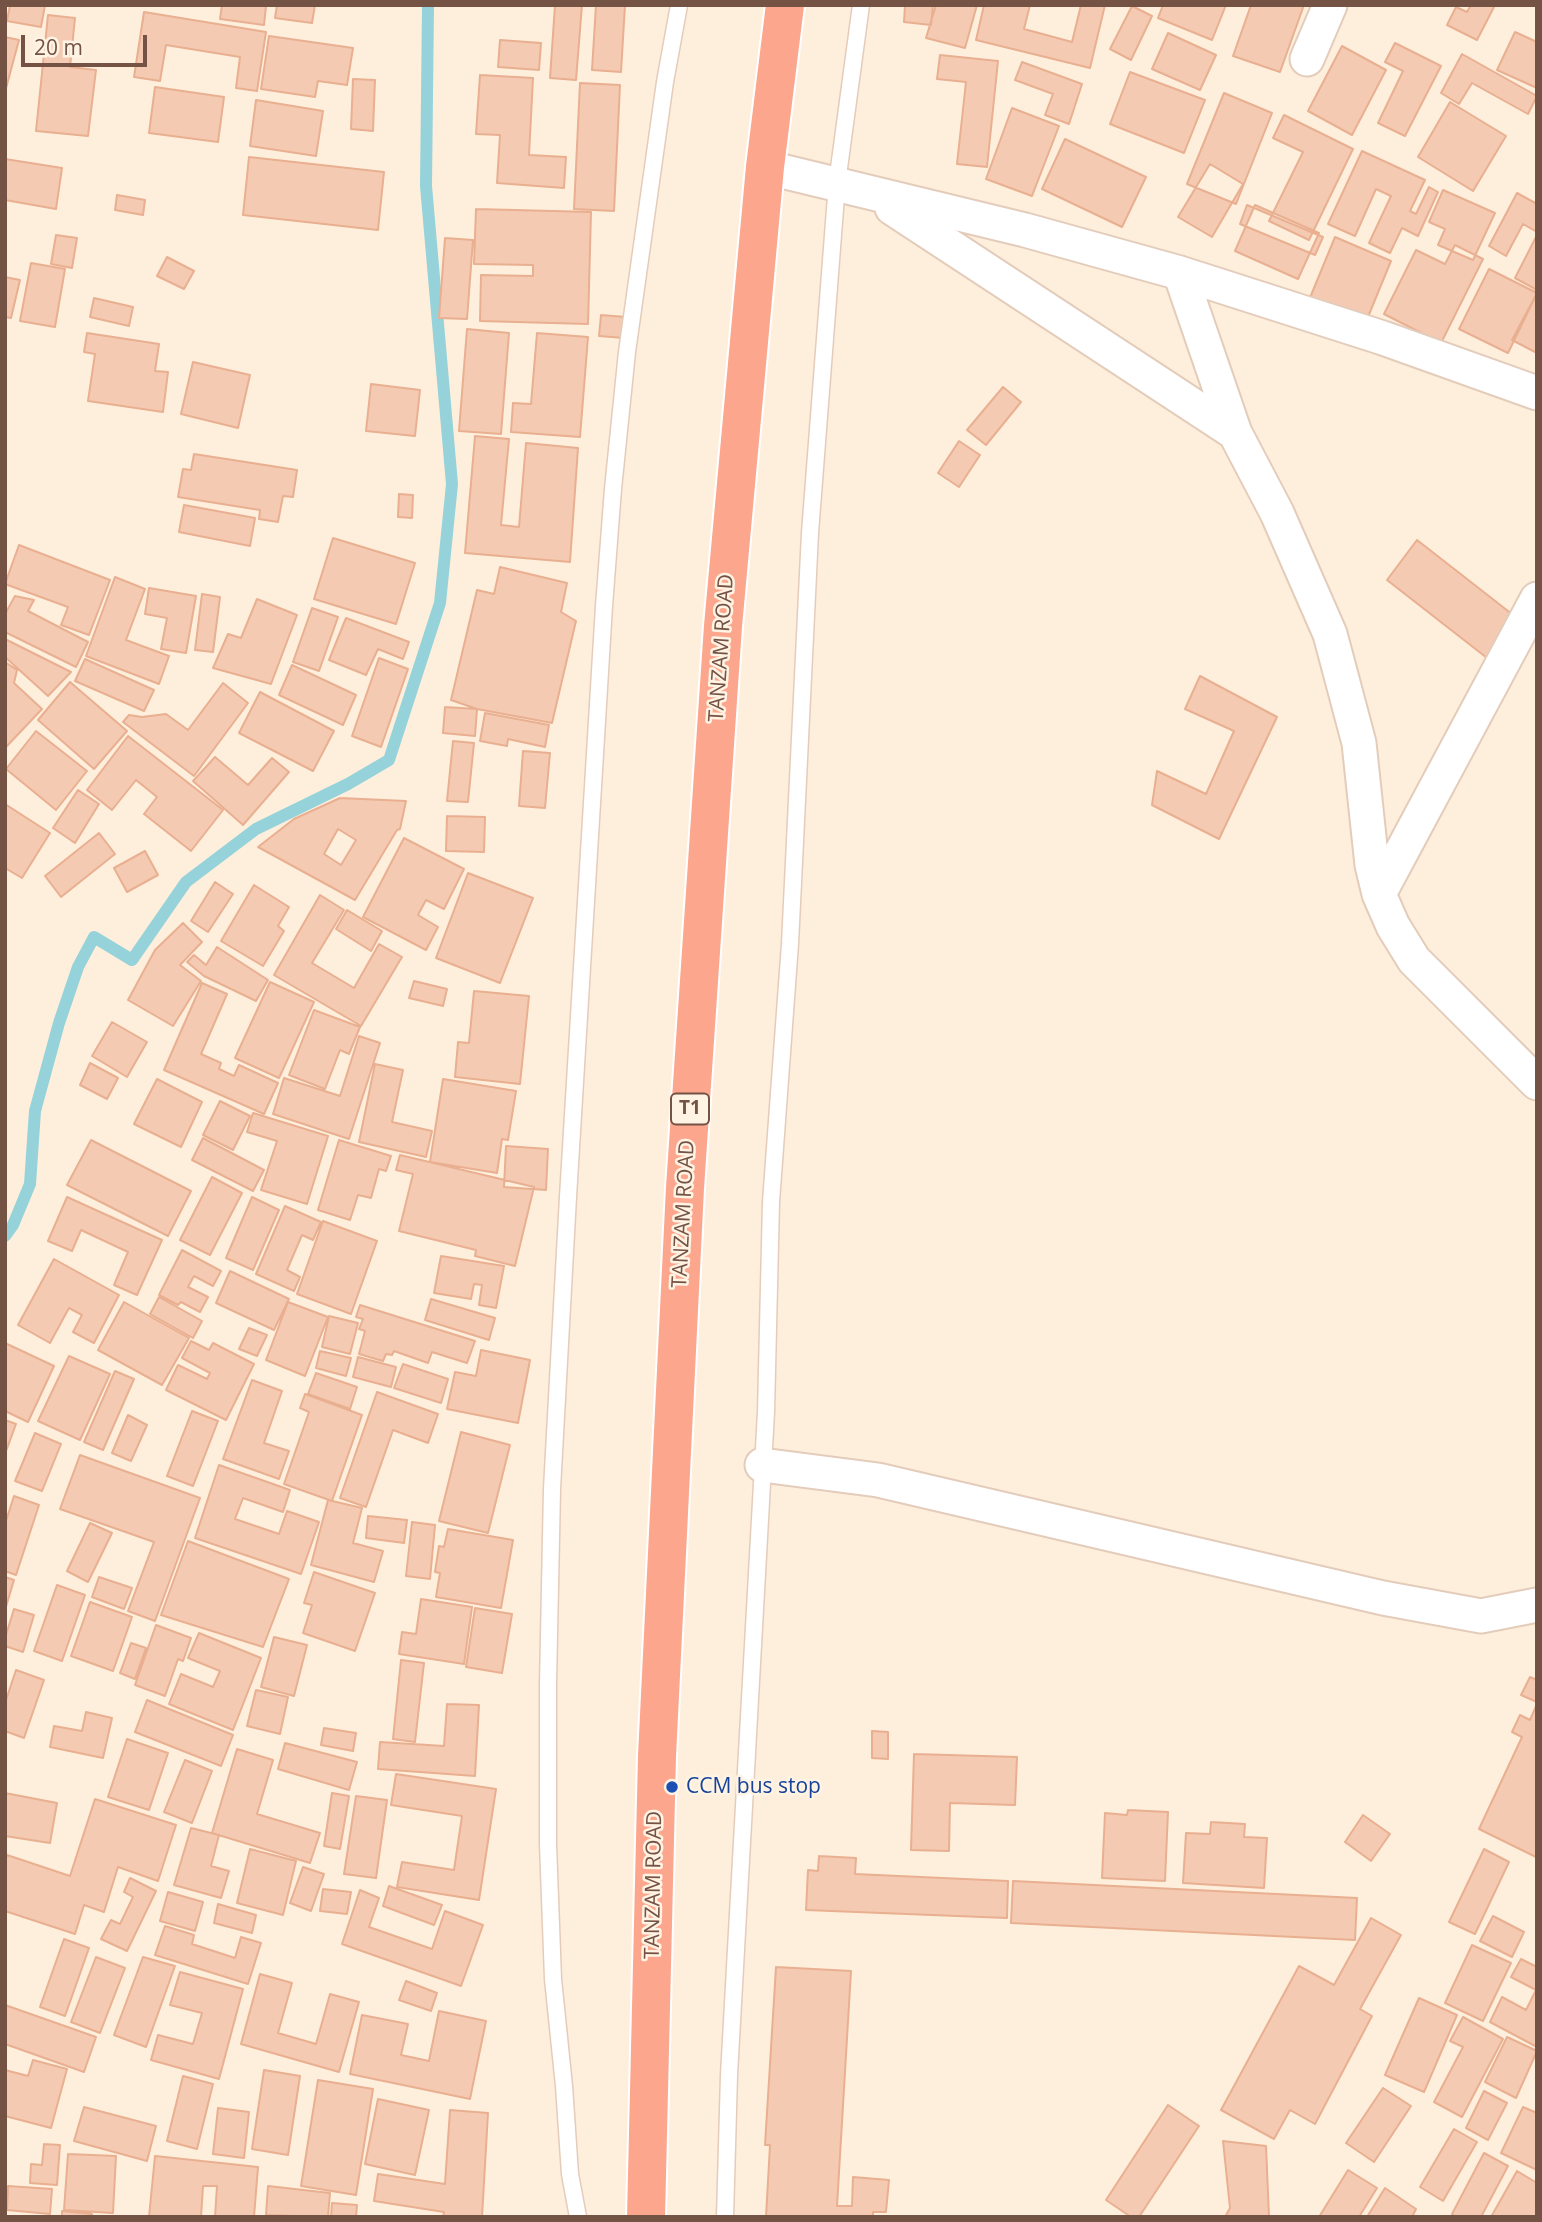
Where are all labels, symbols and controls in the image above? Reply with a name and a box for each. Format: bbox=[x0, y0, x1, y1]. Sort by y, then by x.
scale bar bbox=[24, 21, 150, 65]
text: 20 m bbox=[34, 33, 83, 61]
street label: TANZAM ROAD bbox=[704, 573, 740, 723]
road number: T1 bbox=[671, 1093, 709, 1124]
street label: TANZAM ROAD bbox=[668, 1139, 700, 1289]
place label: CCM bus stop bbox=[686, 1774, 821, 1800]
marker: CCM bus stop bbox=[664, 1779, 680, 1795]
street label: TANZAM ROAD bbox=[640, 1811, 668, 1959]

